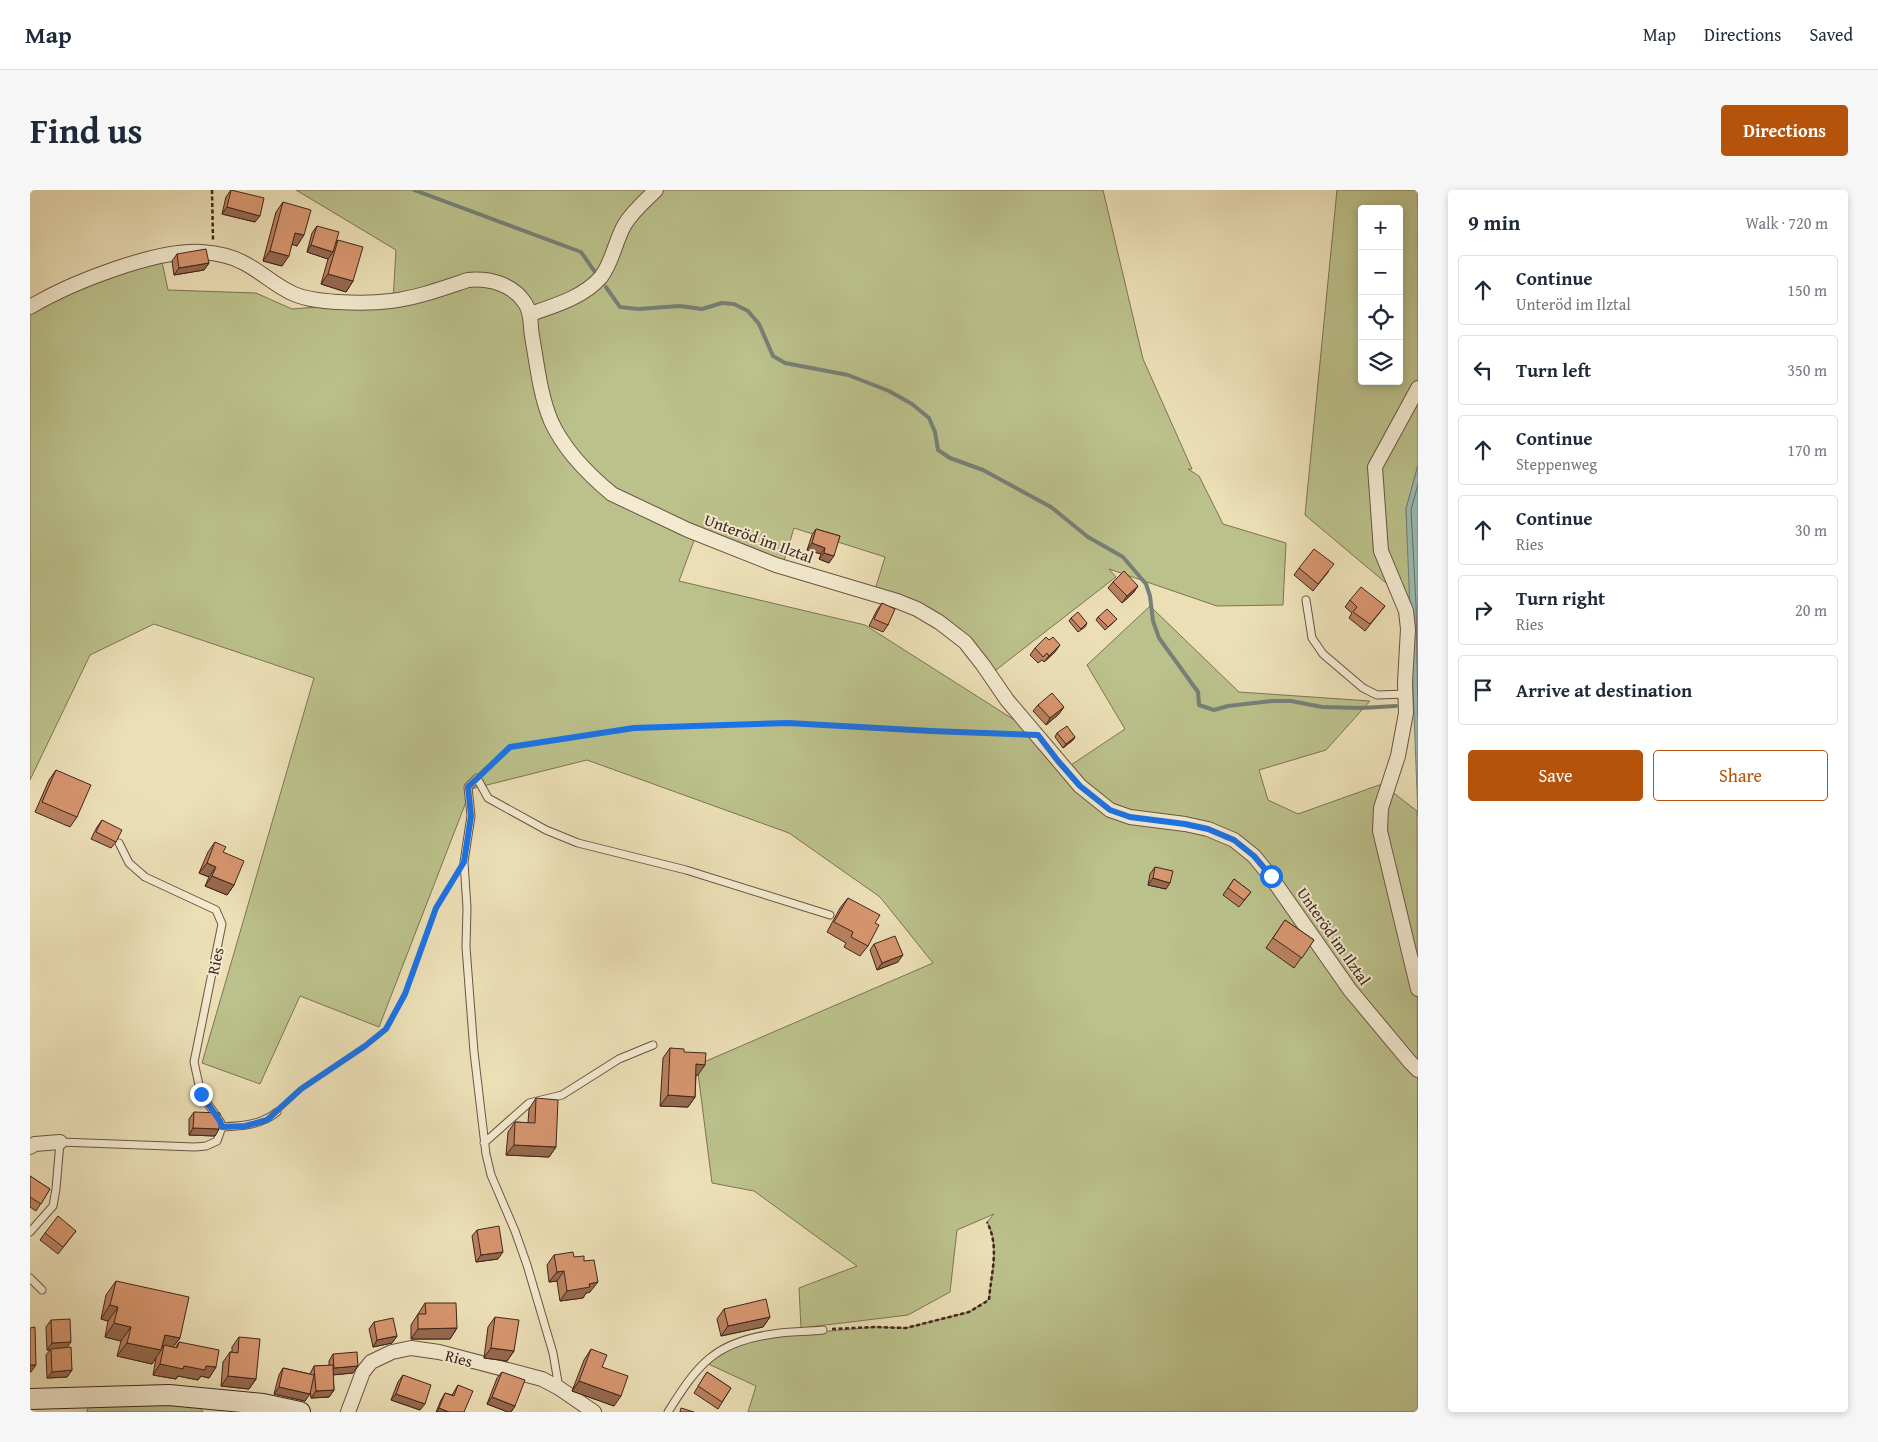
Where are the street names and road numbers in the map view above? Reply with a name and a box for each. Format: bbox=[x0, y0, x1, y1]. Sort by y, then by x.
street label: Unteröd im Ilztal bbox=[701, 507, 817, 569]
street label: Unteröd im Ilztal bbox=[1291, 882, 1377, 990]
street label: Ries bbox=[200, 945, 230, 977]
street label: Ries bbox=[443, 1343, 475, 1373]

